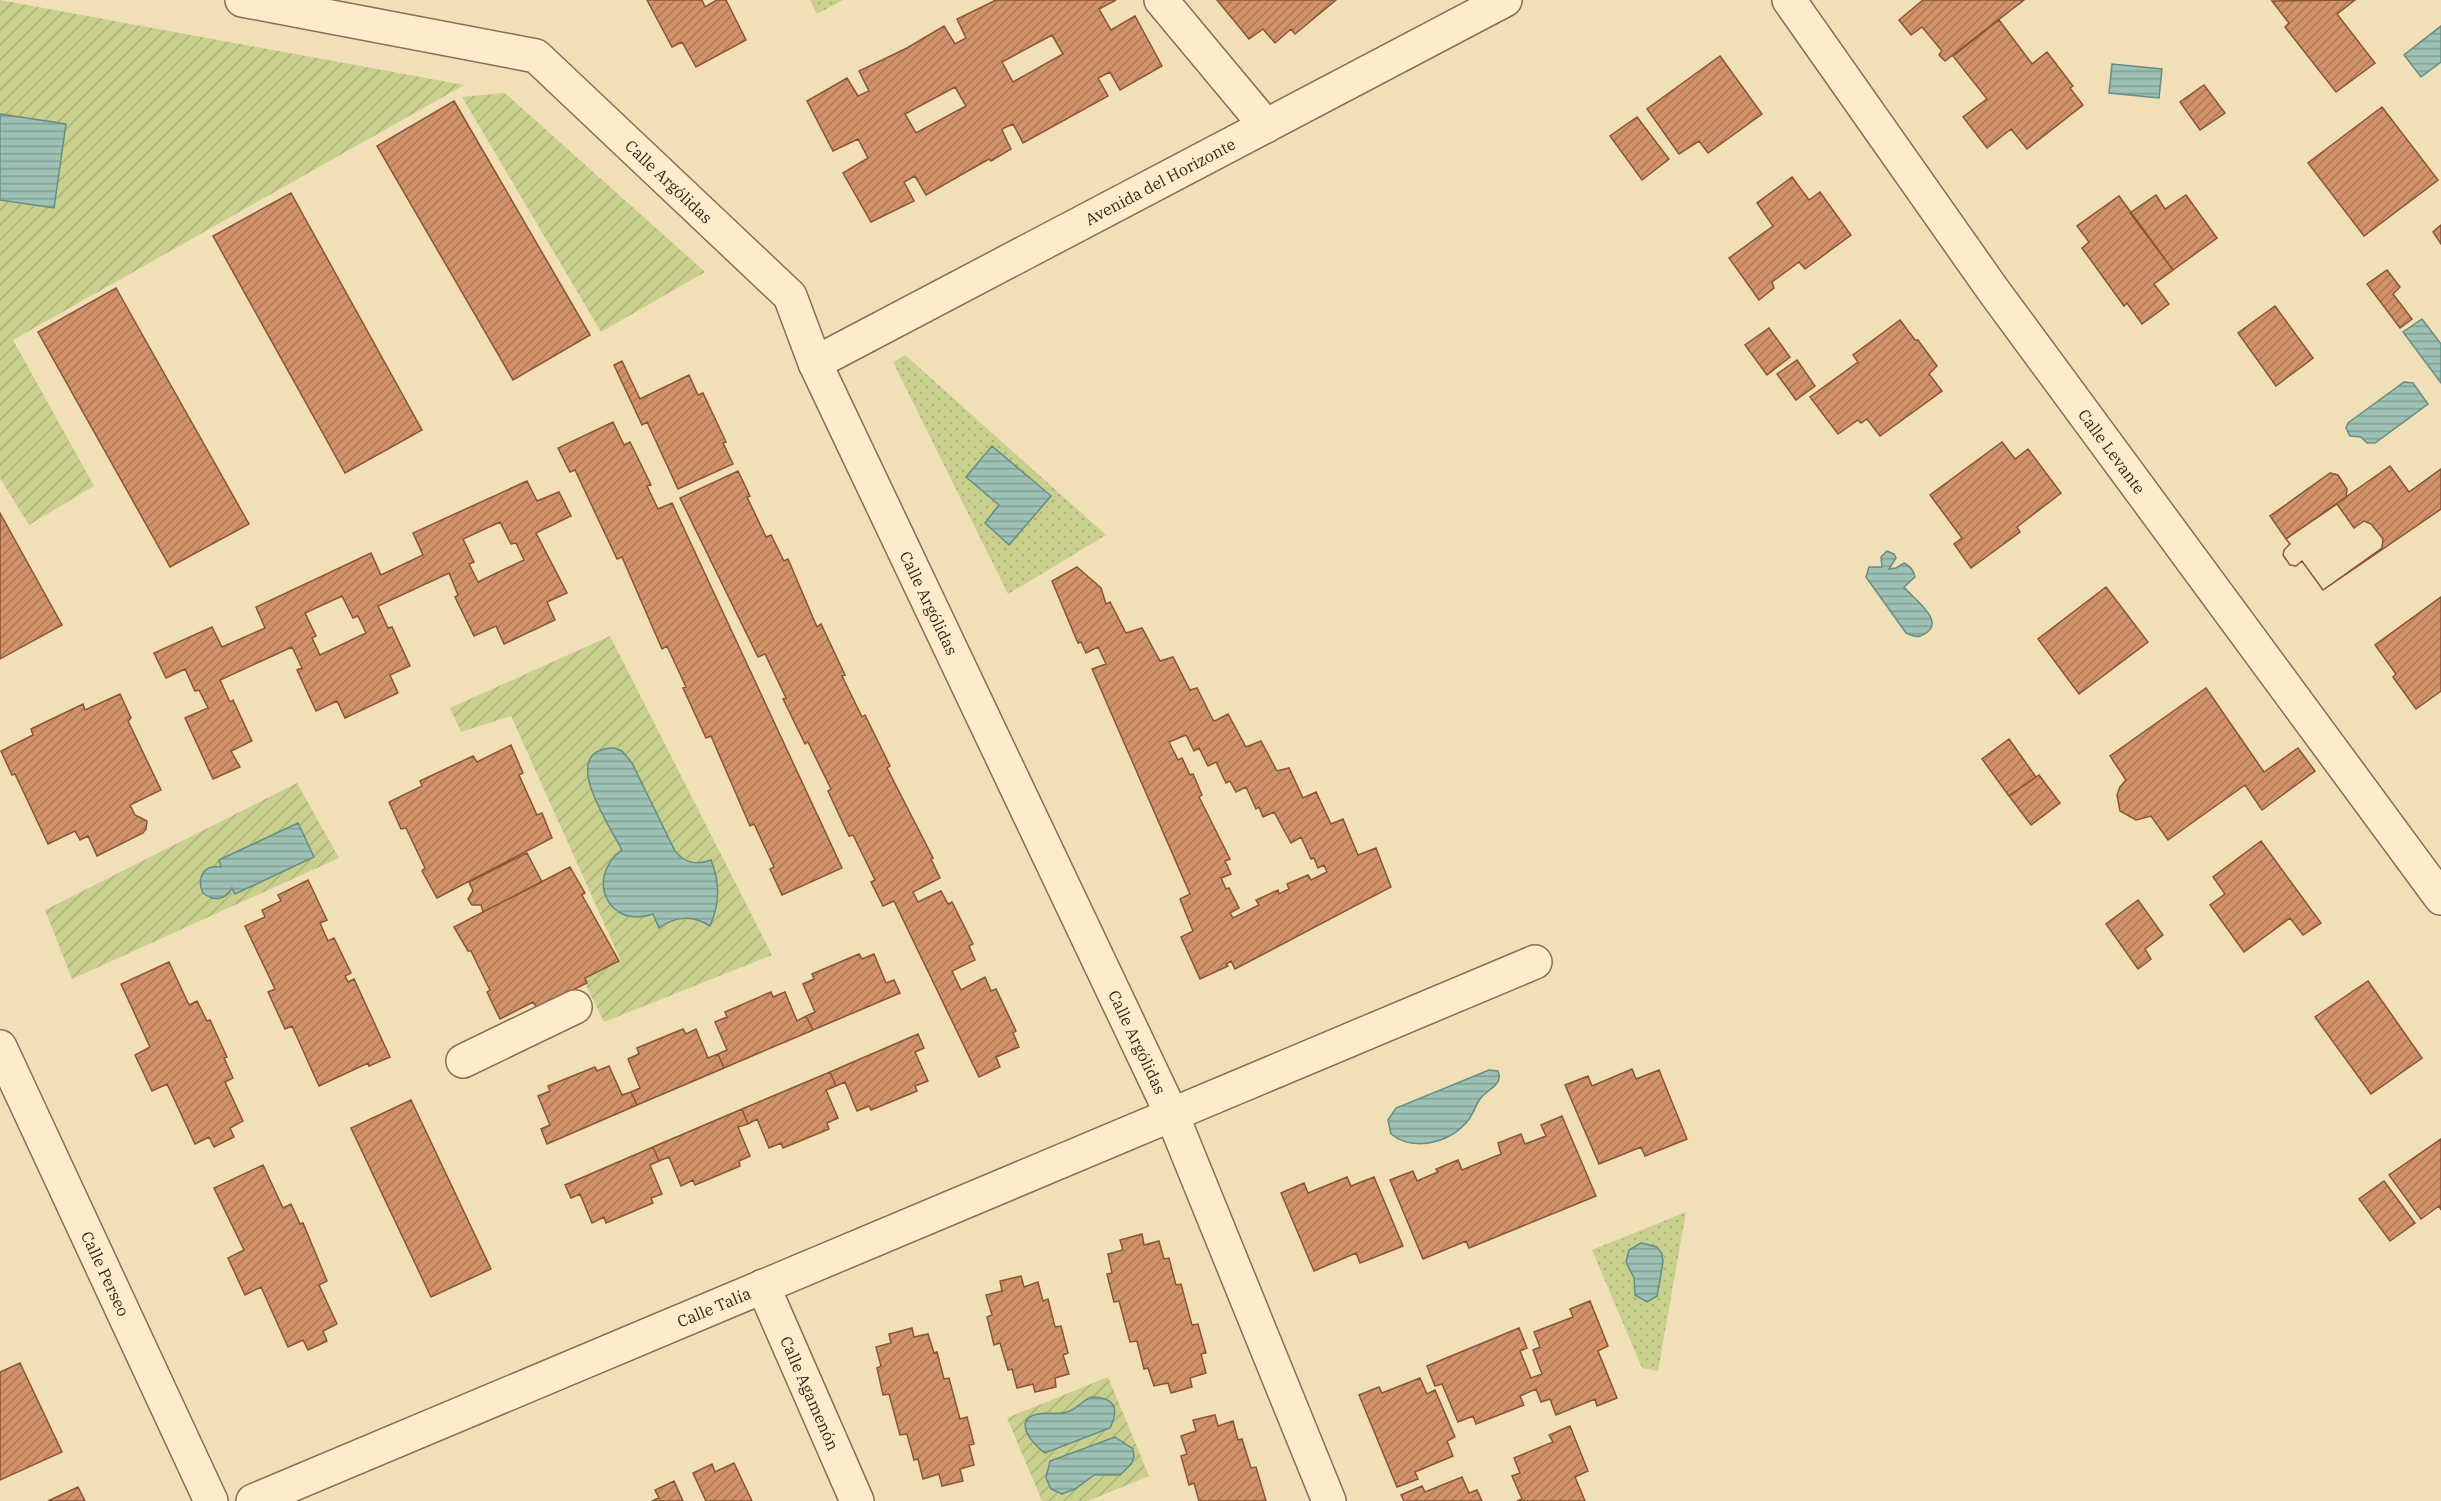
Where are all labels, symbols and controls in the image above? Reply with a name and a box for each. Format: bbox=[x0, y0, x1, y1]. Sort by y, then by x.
street label: Avenida del Horizonte bbox=[1082, 134, 1239, 229]
street label: Calle Argólidas bbox=[621, 135, 717, 227]
street label: Calle Levante bbox=[2074, 405, 2150, 498]
street label: Calle Argólidas bbox=[896, 548, 962, 658]
street label: Calle Argólidas bbox=[1104, 987, 1171, 1097]
street label: Calle Perseo bbox=[77, 1228, 134, 1319]
street label: Calle Talía bbox=[674, 1283, 754, 1332]
street label: Calle Agamenón bbox=[776, 1333, 844, 1453]

